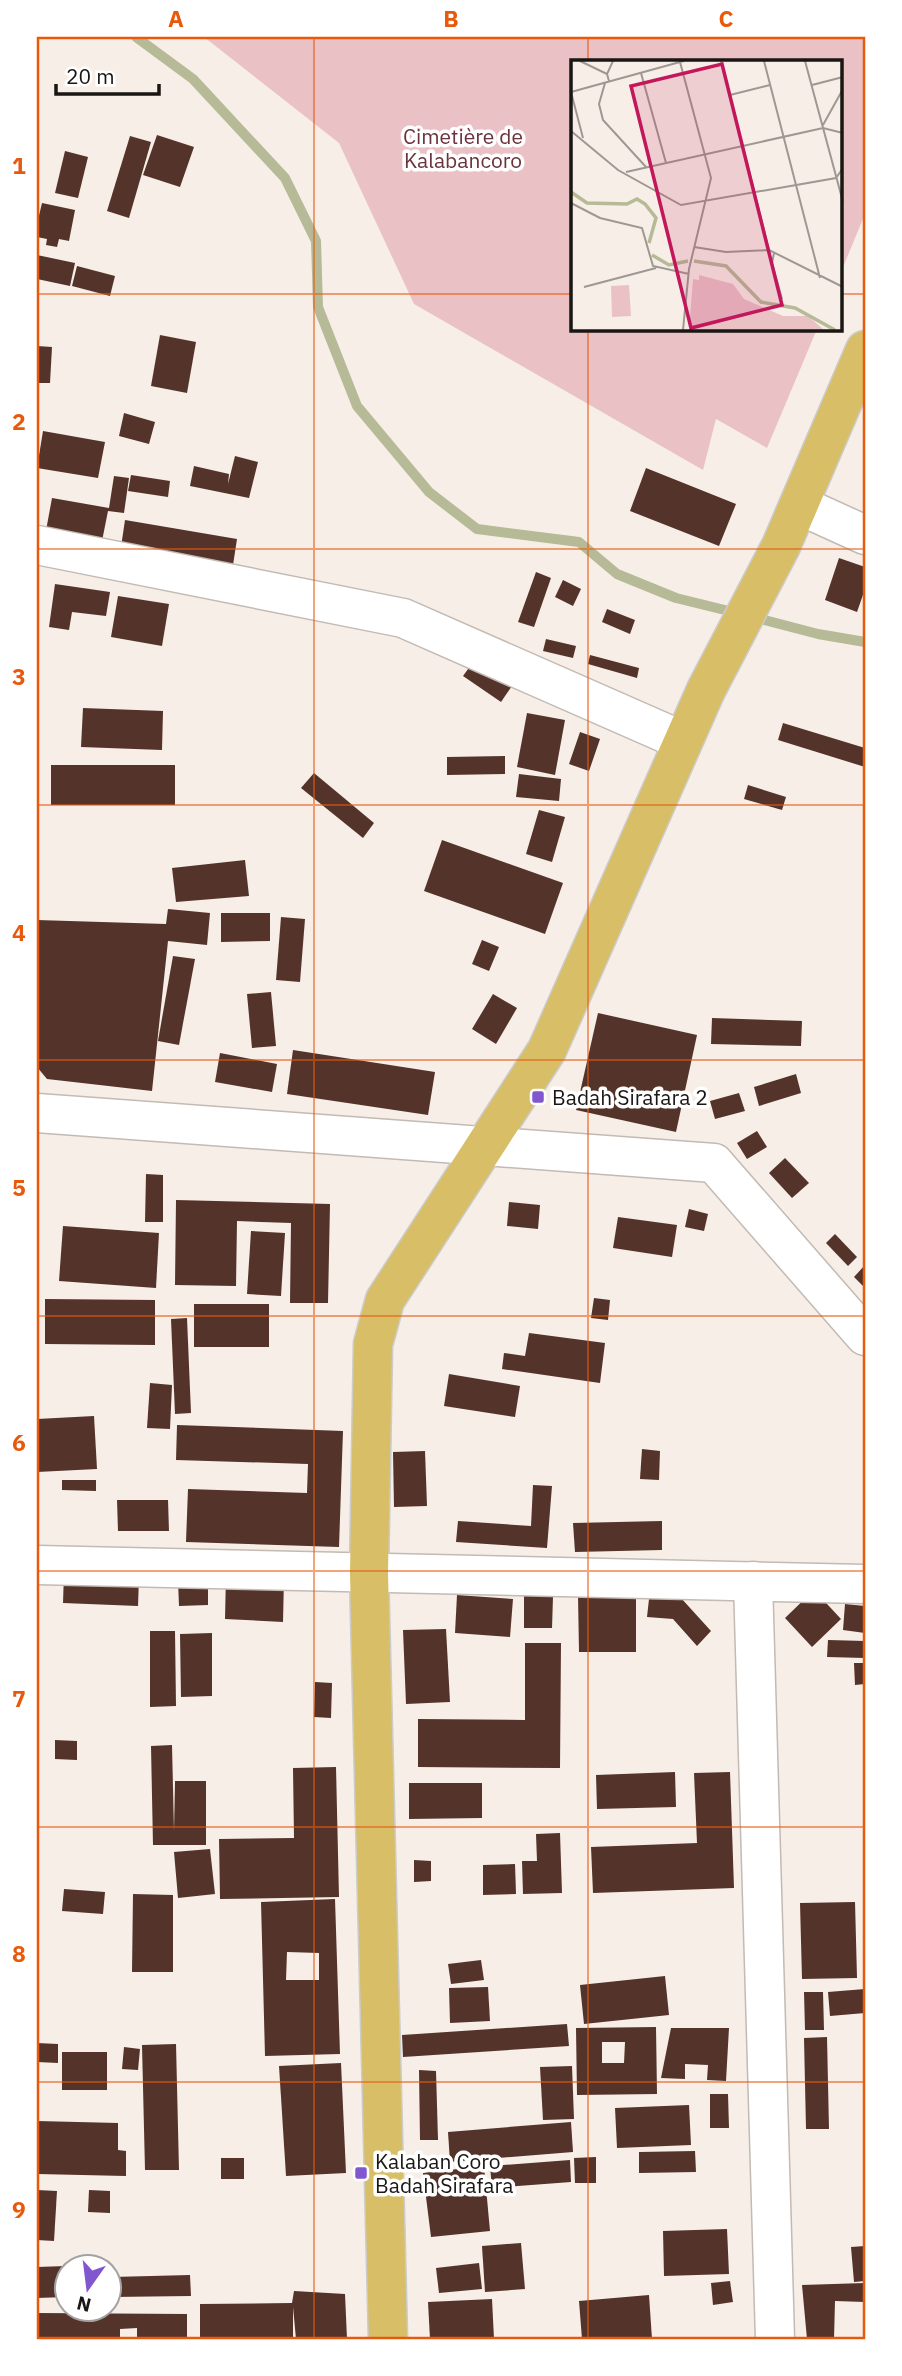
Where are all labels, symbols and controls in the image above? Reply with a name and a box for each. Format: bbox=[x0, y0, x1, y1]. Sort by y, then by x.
text: A bbox=[168, 3, 184, 33]
text: B bbox=[443, 3, 459, 33]
text: C bbox=[719, 3, 734, 33]
scale bar bbox=[56, 52, 159, 96]
inset map bbox=[571, 60, 842, 331]
text: 20 m bbox=[66, 62, 115, 90]
park label: Cimetière de Kalabancoro bbox=[403, 122, 523, 174]
text: 1 bbox=[12, 150, 26, 180]
text: 2 bbox=[12, 406, 26, 436]
text: 3 bbox=[12, 661, 26, 691]
text: 4 bbox=[12, 917, 26, 947]
place label: Badah Sirafara 2 bbox=[552, 1083, 708, 1111]
marker: Badah Sirafara 2 bbox=[530, 1089, 546, 1105]
text: 5 bbox=[12, 1172, 26, 1202]
text: 6 bbox=[12, 1427, 26, 1457]
text: 7 bbox=[12, 1683, 26, 1713]
text: 8 bbox=[12, 1938, 26, 1968]
place label: Kalaban Coro Badah Sirafara bbox=[375, 2147, 513, 2199]
marker: Kalaban Coro Badah Sirafara bbox=[353, 2165, 369, 2181]
text: 9 bbox=[12, 2194, 26, 2224]
north arrow bbox=[52, 2254, 122, 2324]
text: N bbox=[74, 2291, 93, 2318]

